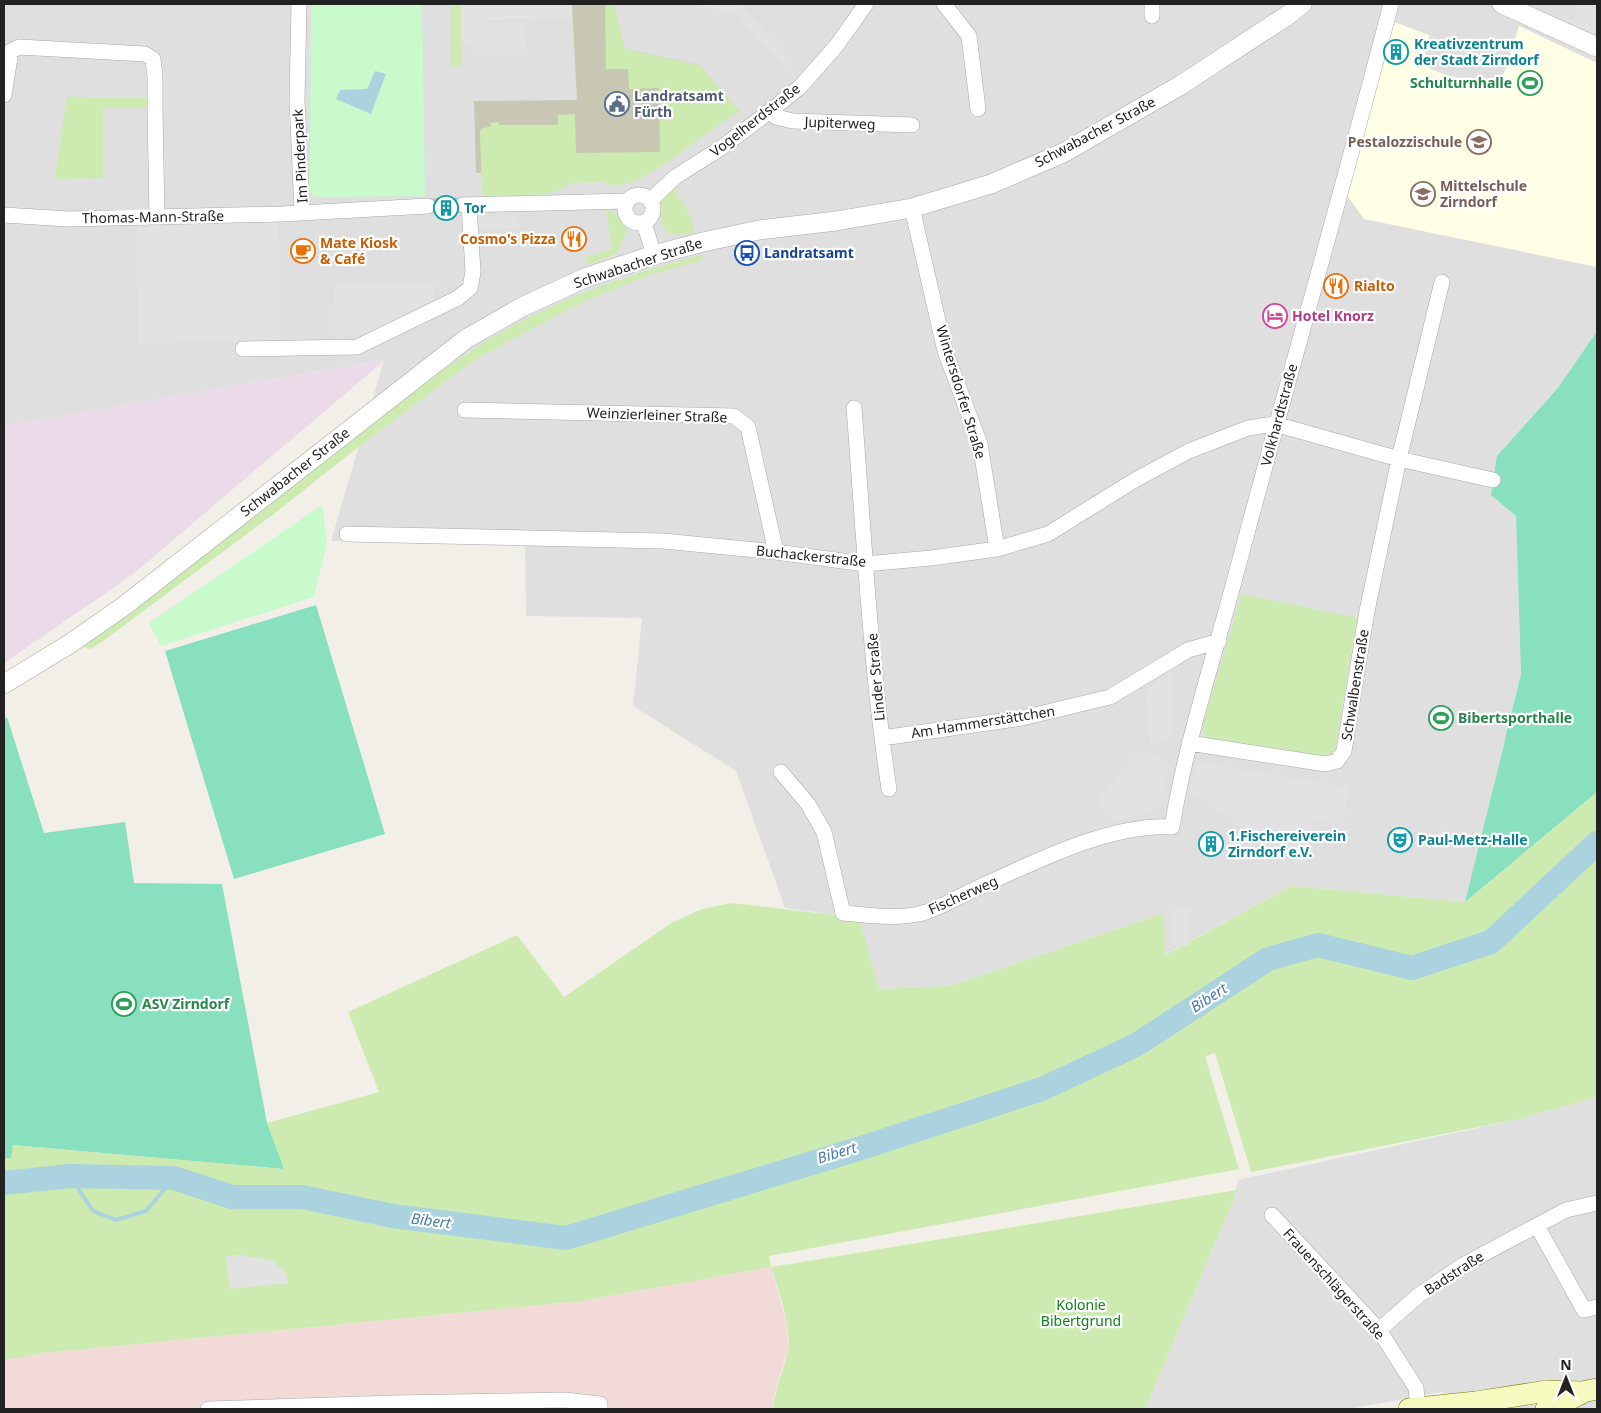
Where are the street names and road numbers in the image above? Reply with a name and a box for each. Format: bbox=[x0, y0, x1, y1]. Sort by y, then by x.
street label: Vogelherdstraße bbox=[706, 78, 804, 161]
street label: Schwabacher Straße bbox=[1031, 92, 1158, 171]
street label: Im Pinderpark bbox=[288, 108, 311, 204]
street label: Jupiterweg bbox=[802, 112, 876, 133]
street label: Thomas-Mann-Straße bbox=[82, 206, 224, 227]
street label: Schwabacher Straße bbox=[571, 233, 705, 292]
street label: Wintersdorfer Straße bbox=[932, 323, 991, 461]
street label: Volkhardtstraße bbox=[1256, 362, 1301, 468]
street label: Weinzierleiner Straße bbox=[586, 403, 728, 426]
street label: Schwabacher Straße bbox=[236, 423, 353, 520]
street label: Buchackerstraße bbox=[755, 540, 867, 571]
street label: Schwalbenstraße bbox=[1336, 628, 1373, 742]
street label: Linder Straße bbox=[862, 632, 889, 722]
street label: Am Hammerstättchen bbox=[910, 701, 1056, 742]
street label: Fischerweg bbox=[925, 871, 1001, 918]
street label: Frauenschlägerstraße bbox=[1279, 1224, 1390, 1343]
street label: Badstraße bbox=[1420, 1246, 1487, 1299]

